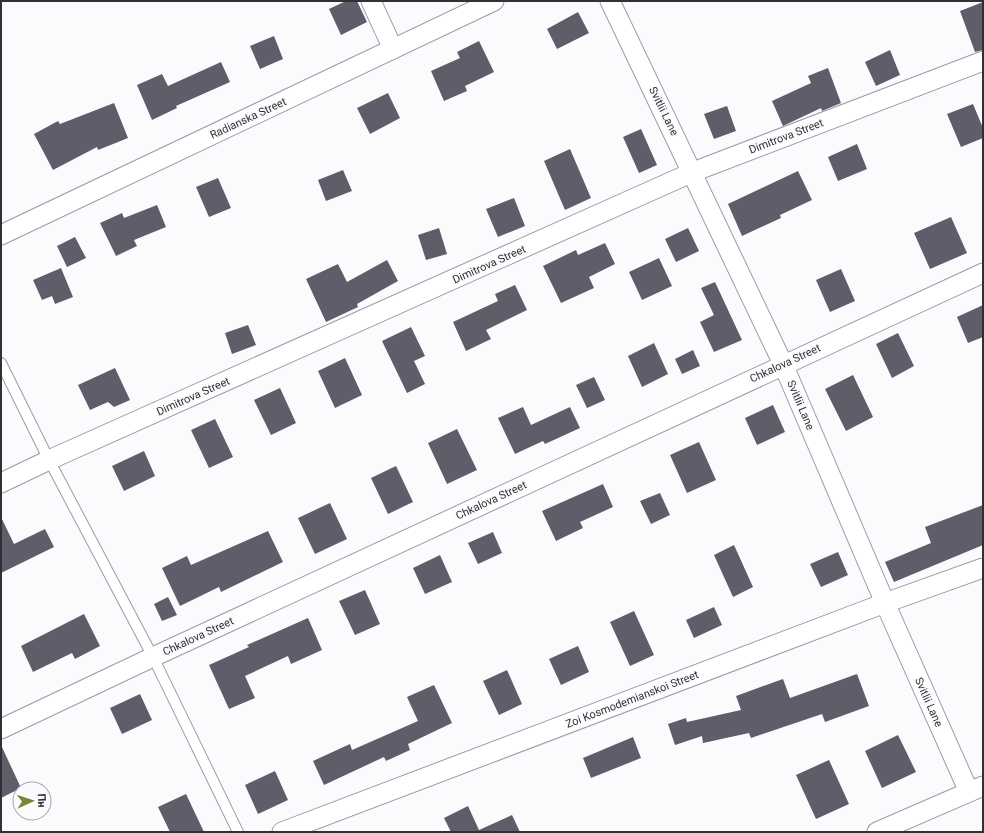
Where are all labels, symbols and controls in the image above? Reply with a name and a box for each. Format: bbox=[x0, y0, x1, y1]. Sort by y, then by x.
street label: Svitlii Lane bbox=[646, 85, 681, 138]
street label: Radianska Street bbox=[208, 95, 289, 142]
street label: Dimitrova Street bbox=[747, 116, 826, 157]
street label: Dimitrova Street bbox=[451, 242, 528, 286]
street label: Chkalova Street bbox=[748, 341, 823, 386]
street label: Dimitrova Street bbox=[155, 374, 232, 418]
street label: Svitlii Lane bbox=[784, 378, 817, 432]
street label: Chkalova Street bbox=[454, 478, 529, 523]
street label: Chkalova Street bbox=[161, 614, 236, 659]
street label: Zoi Kosmodemianskoi Street bbox=[564, 668, 701, 731]
street label: Svitlii Lane bbox=[912, 675, 945, 729]
north arrow bbox=[12, 781, 52, 821]
text: Пн bbox=[35, 793, 48, 808]

